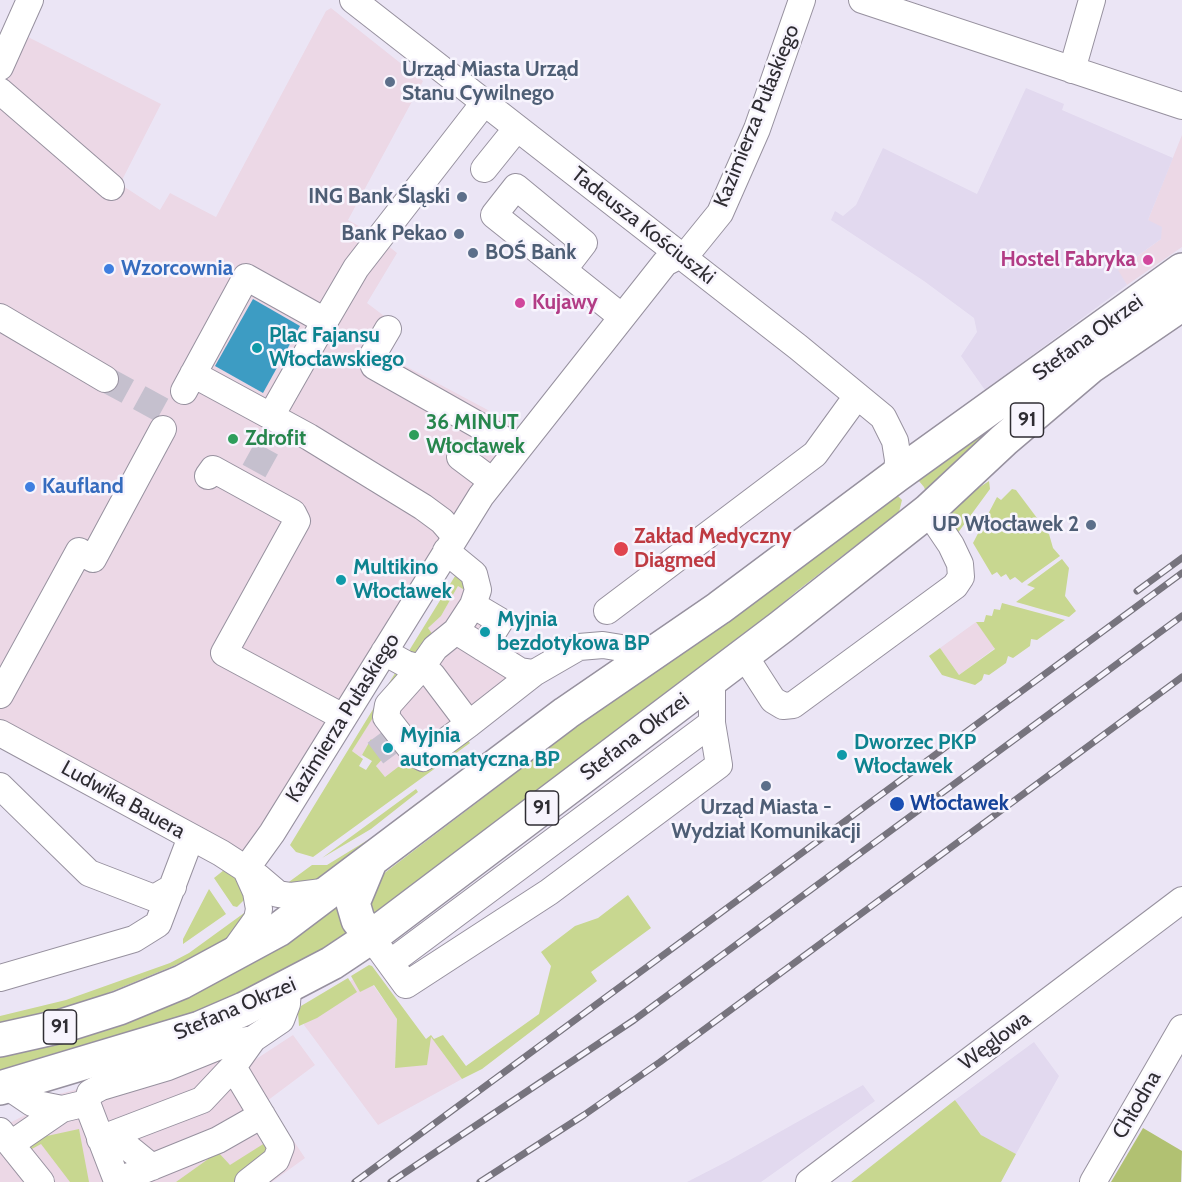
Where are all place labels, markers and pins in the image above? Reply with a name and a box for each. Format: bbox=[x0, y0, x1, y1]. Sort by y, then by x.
place label: Urząd Miasta Urząd Stanu Cywilnego bbox=[402, 57, 579, 107]
marker: Urząd Miasta Urząd Stanu Cywilnego bbox=[383, 75, 397, 89]
place label: ING Bank Śląski bbox=[308, 184, 450, 210]
marker: ING Bank Śląski bbox=[455, 190, 469, 204]
place label: Bank Pekao bbox=[341, 221, 447, 247]
marker: Bank Pekao bbox=[452, 227, 466, 241]
place label: BOŚ Bank bbox=[485, 240, 576, 266]
marker: BOŚ Bank bbox=[466, 246, 480, 260]
place label: Hostel Fabryka bbox=[1000, 247, 1136, 273]
marker: Hostel Fabryka bbox=[1141, 253, 1155, 267]
place label: Wzorcownia bbox=[121, 256, 233, 282]
marker: Wzorcownia bbox=[102, 262, 116, 276]
place label: Kujawy bbox=[532, 290, 598, 316]
marker: Kujawy bbox=[513, 296, 527, 310]
place label: Plac Fajansu Włocławskiego bbox=[269, 323, 404, 373]
marker: Plac Fajansu Włocławskiego bbox=[250, 341, 264, 355]
place label: 36 MINUT Włocławek bbox=[426, 410, 525, 460]
place label: Zdrofit bbox=[245, 426, 306, 452]
marker: 36 MINUT Włocławek bbox=[407, 428, 421, 442]
marker: Zdrofit bbox=[226, 432, 240, 446]
place label: Kaufland bbox=[42, 474, 124, 500]
marker: Kaufland bbox=[23, 480, 37, 494]
place label: UP Włocławek 2 bbox=[932, 512, 1079, 538]
marker: UP Włocławek 2 bbox=[1084, 518, 1098, 532]
place label: Zakład Medyczny Diagmed bbox=[634, 524, 792, 574]
marker: Zakład Medyczny Diagmed bbox=[612, 540, 630, 558]
place label: Multikino Włocławek bbox=[353, 555, 452, 605]
marker: Multikino Włocławek bbox=[334, 573, 348, 587]
place label: Myjnia bezdotykowa BP bbox=[497, 607, 650, 657]
marker: Myjnia bezdotykowa BP bbox=[478, 625, 492, 639]
place label: Myjnia automatyczna BP bbox=[400, 723, 560, 773]
place label: Dworzec PKP Włocławek bbox=[854, 730, 976, 780]
marker: Myjnia automatyczna BP bbox=[381, 741, 395, 755]
marker: Dworzec PKP Włocławek bbox=[835, 748, 849, 762]
marker: Urząd Miasta - Wydział Komunikacji bbox=[759, 779, 773, 793]
place label: Włocławek bbox=[910, 791, 1009, 817]
place label: Urząd Miasta - Wydział Komunikacji bbox=[671, 795, 861, 845]
marker: Włocławek bbox=[888, 795, 906, 813]

